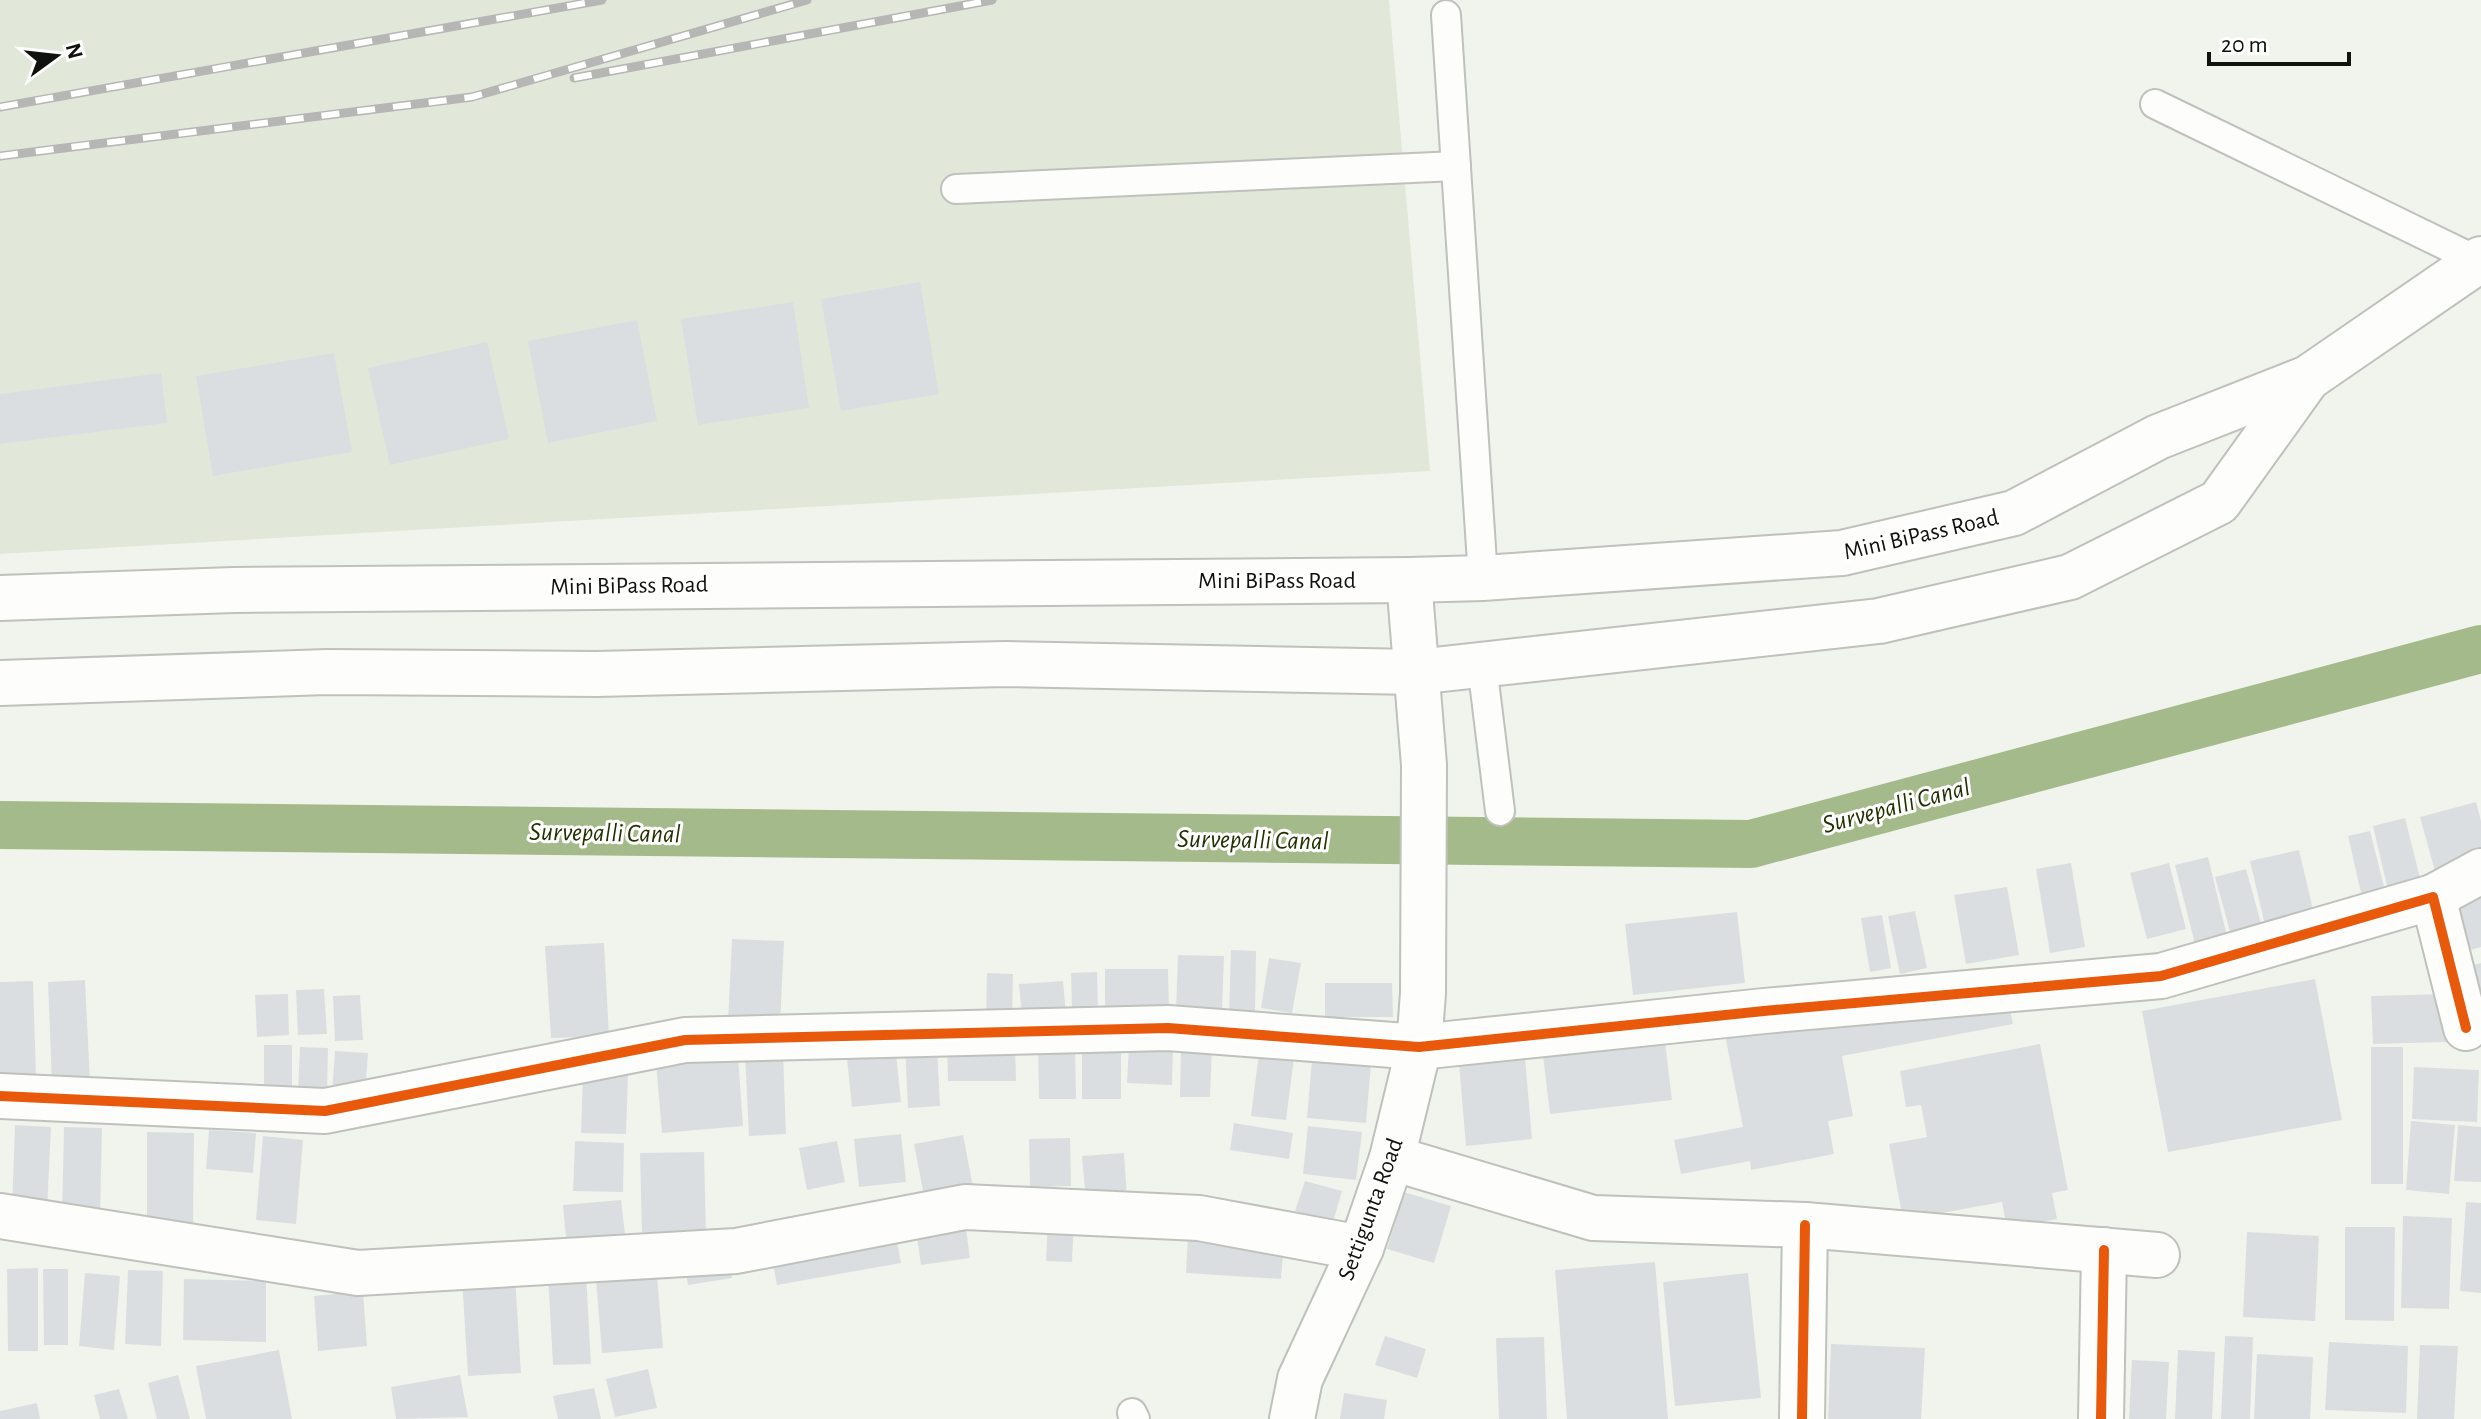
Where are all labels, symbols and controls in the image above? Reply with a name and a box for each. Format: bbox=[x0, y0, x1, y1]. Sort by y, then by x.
north arrow bbox=[16, 16, 96, 96]
scale bar bbox=[2209, 16, 2349, 66]
text: 20 m bbox=[2221, 33, 2268, 57]
text: N bbox=[62, 41, 87, 61]
street label: Mini BiPass Road bbox=[1842, 506, 2001, 564]
street label: Mini BiPass Road bbox=[1198, 569, 1356, 593]
street label: Mini BiPass Road bbox=[550, 573, 708, 599]
water label: Survepalli Canal bbox=[1820, 774, 1973, 838]
water label: Survepalli Canal bbox=[529, 819, 681, 847]
water label: Survepalli Canal bbox=[1177, 826, 1329, 854]
street label: Settigunta Road bbox=[1334, 1135, 1408, 1284]

